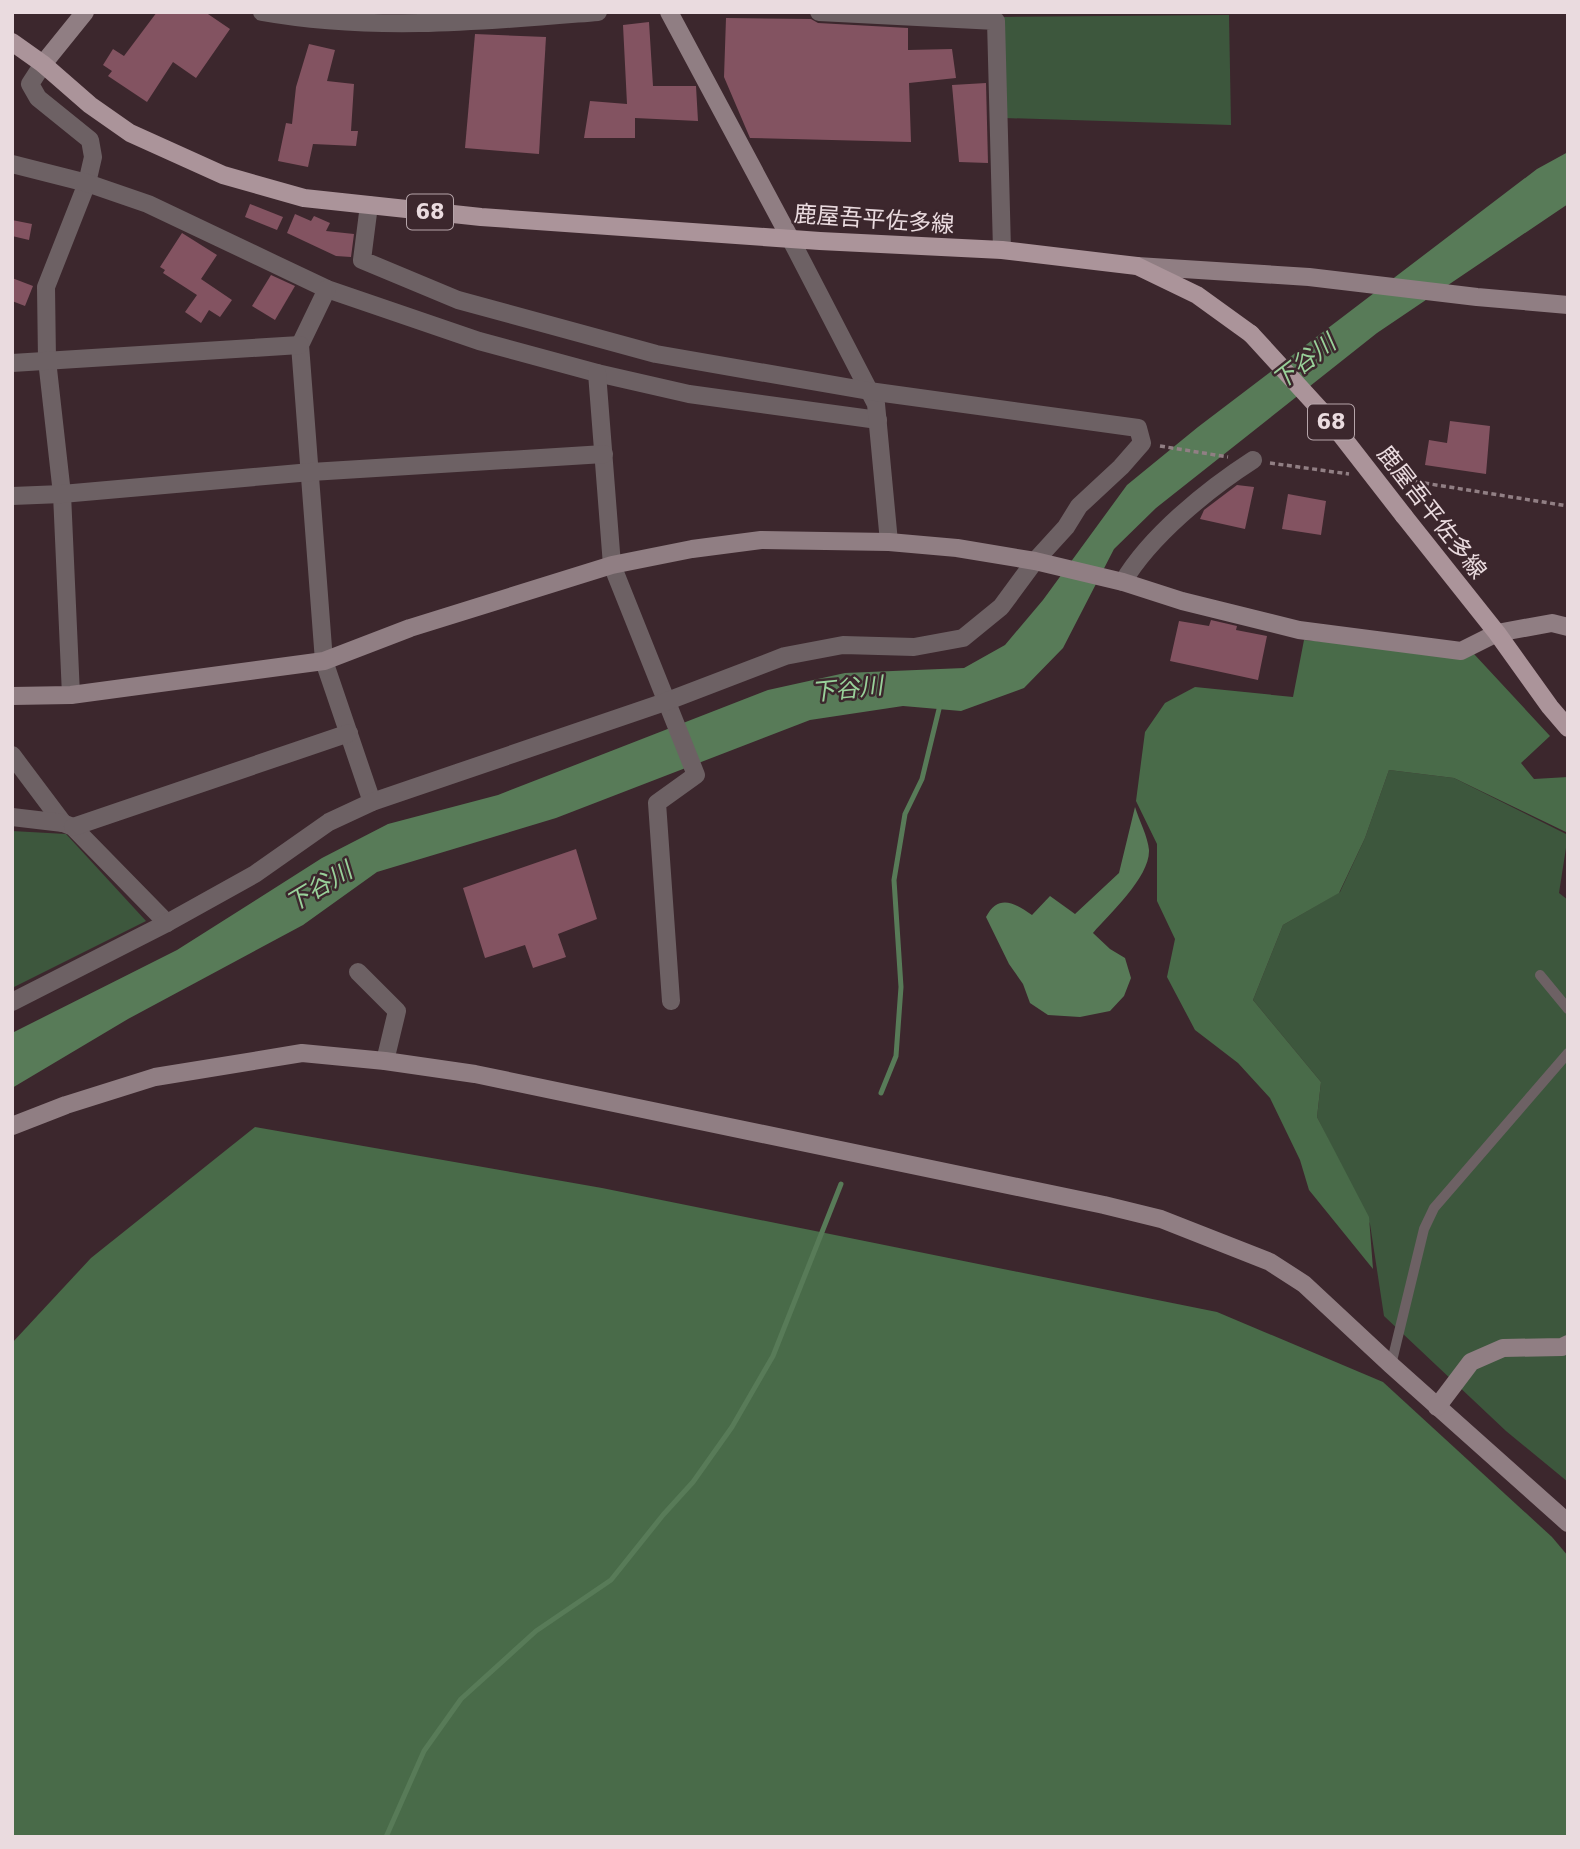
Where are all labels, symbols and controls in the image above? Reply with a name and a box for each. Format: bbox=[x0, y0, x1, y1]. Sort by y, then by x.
road number: 68 bbox=[407, 194, 453, 230]
street label: 鹿屋吾平佐多線 bbox=[793, 200, 955, 238]
water label: 下谷川 bbox=[1267, 327, 1343, 395]
road number: 68 bbox=[1308, 404, 1354, 440]
street label: 鹿屋吾平佐多線 bbox=[1372, 441, 1492, 583]
water label: 下谷川 bbox=[810, 671, 887, 707]
water label: 下谷川 bbox=[281, 855, 360, 918]

